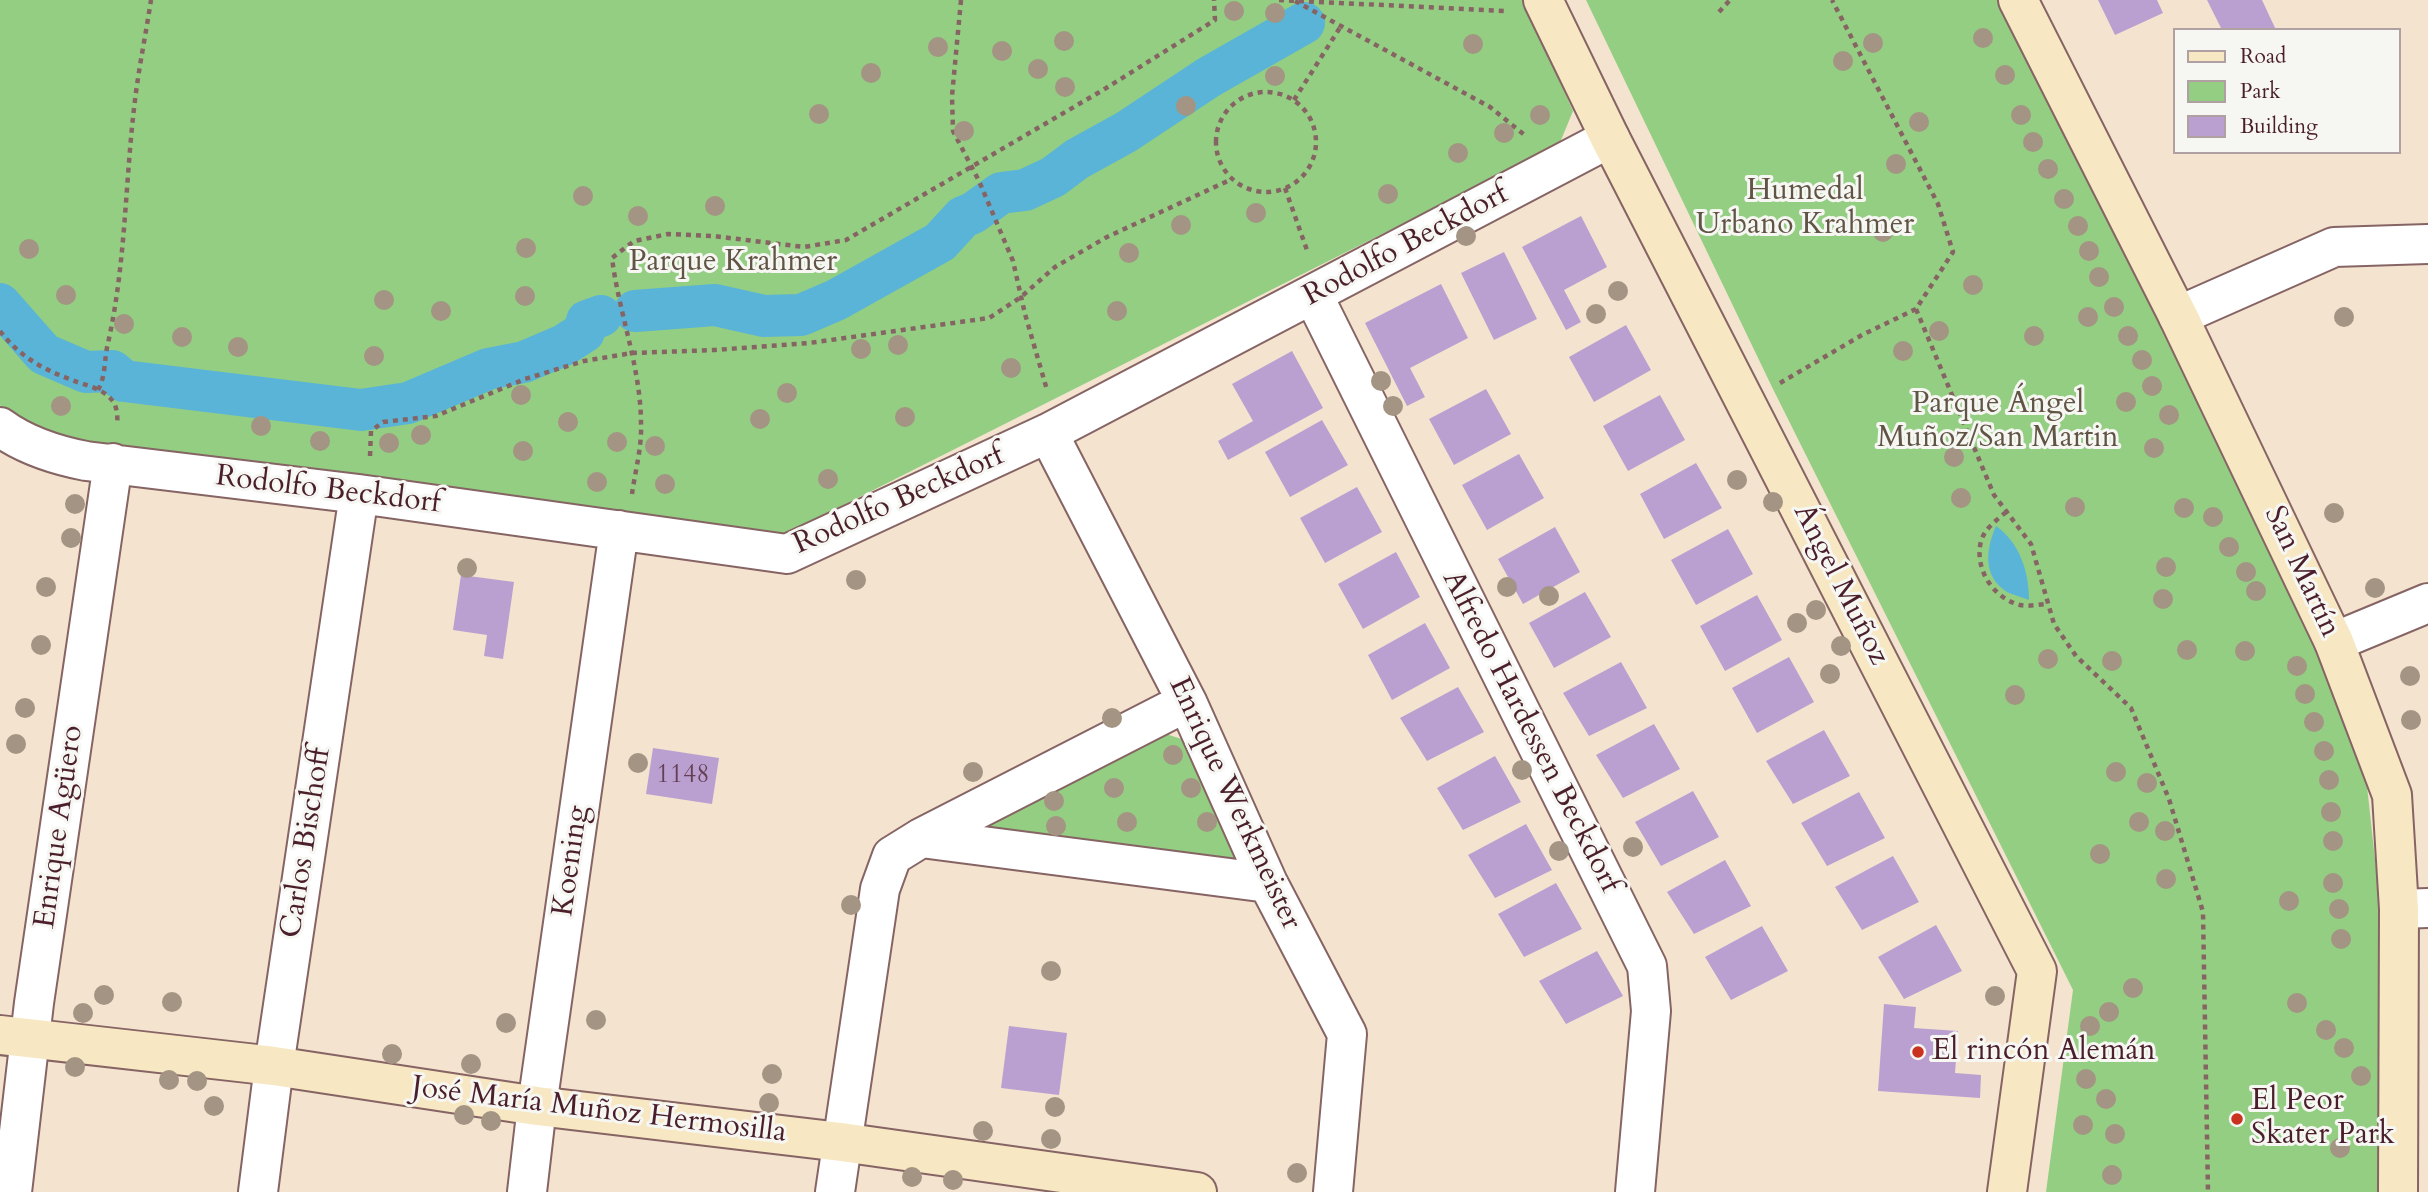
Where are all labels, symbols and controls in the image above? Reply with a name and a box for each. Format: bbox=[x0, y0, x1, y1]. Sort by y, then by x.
legend bbox=[2172, 28, 2400, 154]
text: Road bbox=[2240, 42, 2286, 71]
text: Park bbox=[2240, 77, 2280, 106]
text: Building bbox=[2240, 112, 2318, 141]
park label: Humedal Urbano Krahmer bbox=[1696, 174, 1914, 244]
street label: Rodolfo Beckdorf bbox=[1298, 177, 1514, 315]
park label: Parque Krahmer bbox=[629, 245, 837, 281]
park label: Parque Ángel Muñoz/San Martin bbox=[1877, 387, 2119, 457]
street label: Rodolfo Beckdorf bbox=[788, 439, 1010, 563]
street label: Rodolfo Beckdorf bbox=[214, 459, 442, 523]
street label: Ángel Muñoz bbox=[1784, 498, 1896, 672]
street label: San Martín bbox=[2255, 501, 2347, 643]
street label: Alfredo Hardessen Beckdorf bbox=[1433, 565, 1627, 899]
street label: Enrique Werkmeister bbox=[1160, 672, 1308, 936]
street label: Enrique Agüero bbox=[28, 723, 92, 931]
street label: Carlos Bischoff bbox=[274, 745, 340, 941]
house number: 1148 bbox=[656, 760, 710, 792]
street label: Koening bbox=[546, 803, 598, 919]
place label: El rincón Alemán bbox=[1932, 1034, 2156, 1070]
marker: El rincón Alemán bbox=[1910, 1044, 1926, 1060]
street label: José María Muñoz Hermosilla bbox=[410, 1070, 788, 1152]
place label: El Peor Skater Park bbox=[2251, 1084, 2395, 1154]
marker: El Peor Skater Park bbox=[2229, 1111, 2245, 1127]

